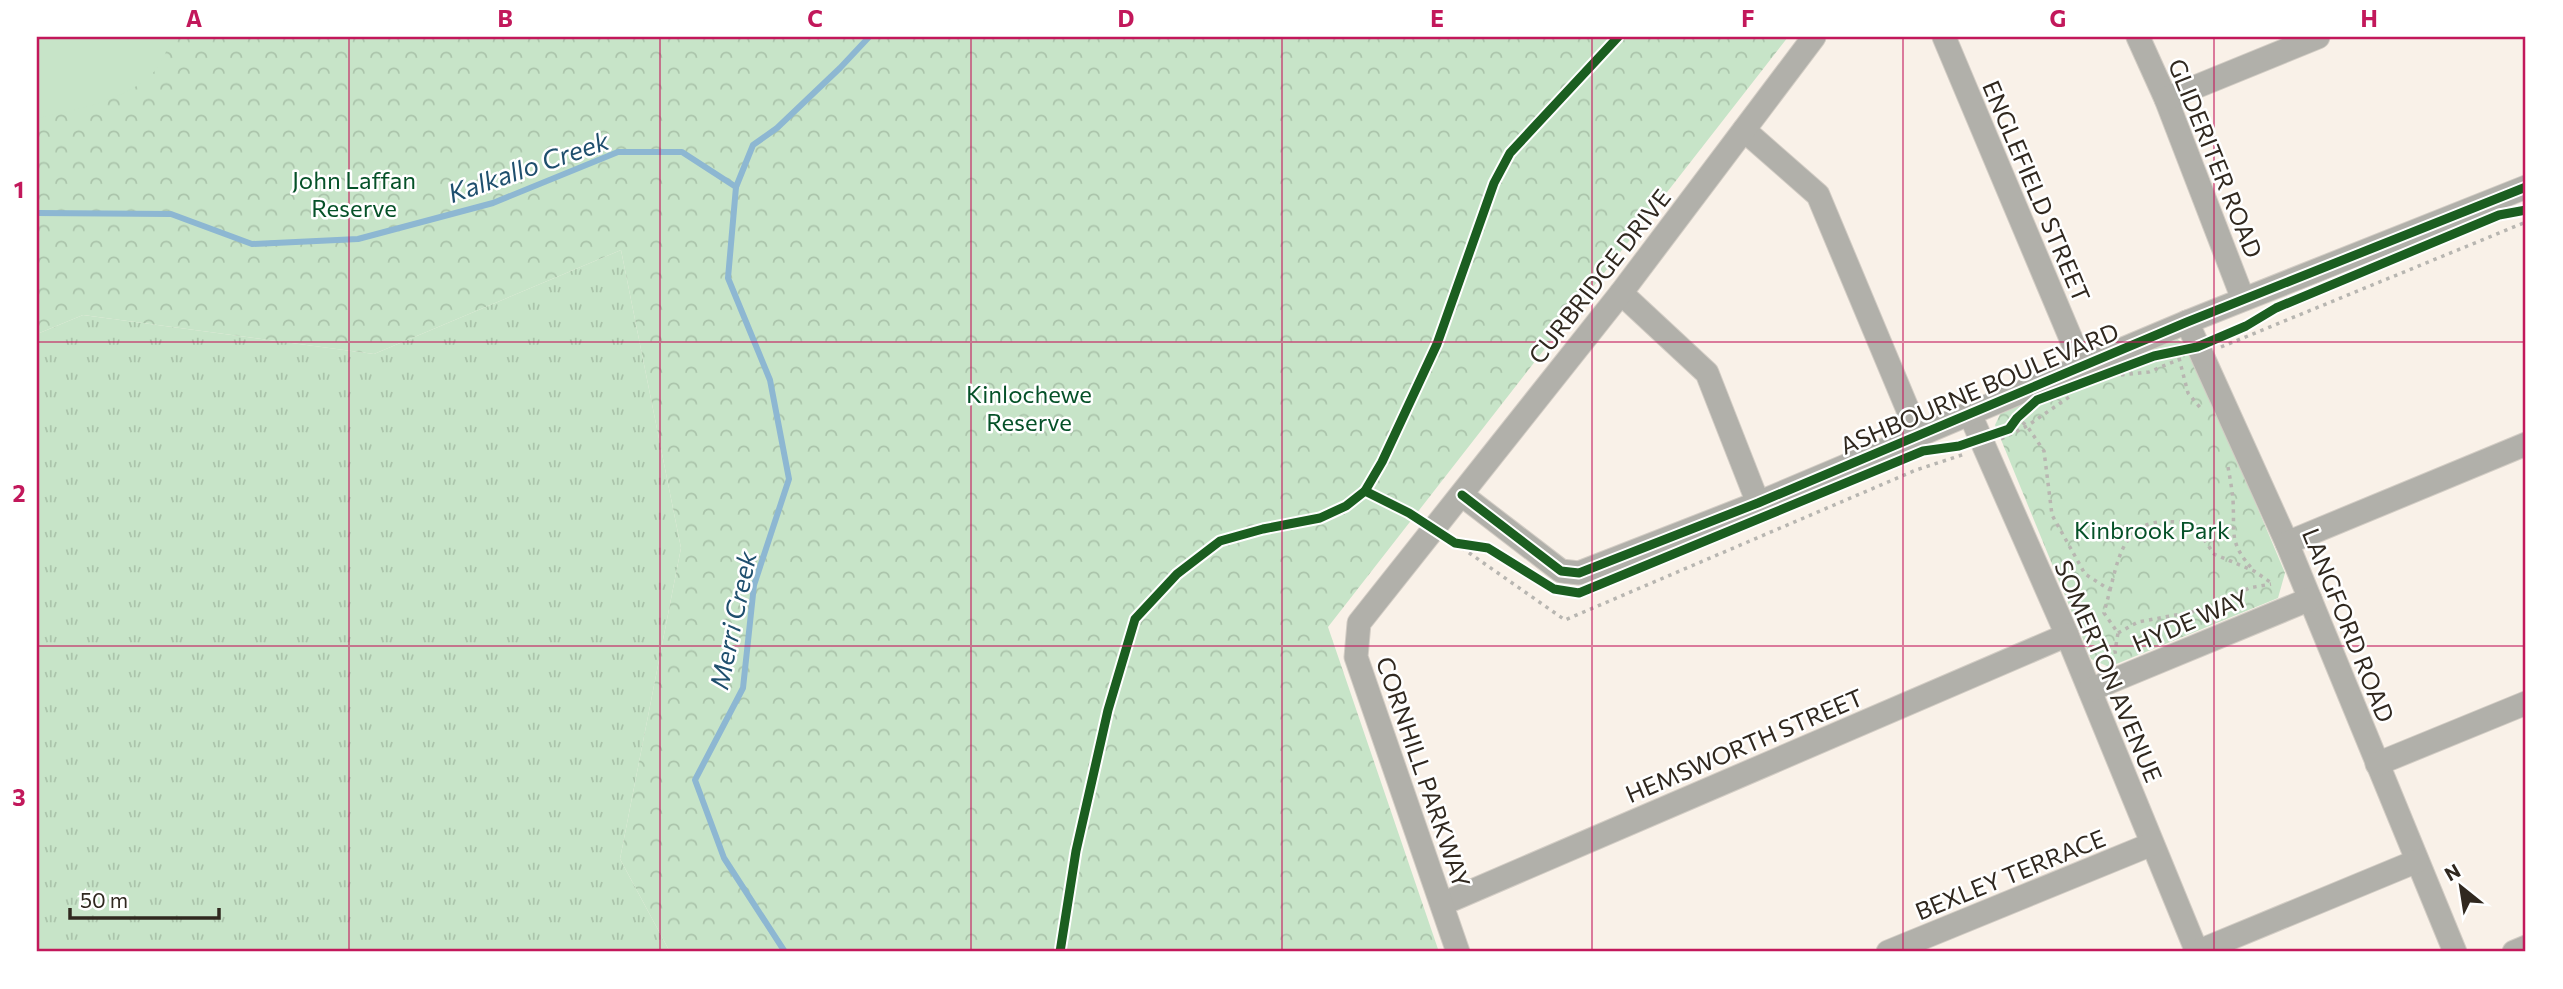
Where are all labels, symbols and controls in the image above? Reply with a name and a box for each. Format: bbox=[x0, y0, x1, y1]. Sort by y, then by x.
text: A bbox=[186, 4, 203, 32]
text: B bbox=[497, 4, 513, 32]
text: C bbox=[807, 4, 823, 32]
text: D bbox=[1118, 4, 1135, 32]
text: E bbox=[1430, 4, 1444, 32]
text: F bbox=[1741, 4, 1755, 32]
text: G bbox=[2050, 4, 2066, 32]
text: H bbox=[2360, 4, 2378, 32]
street label: GLIDERITER ROAD bbox=[2163, 54, 2269, 262]
street label: ENGLEFIELD STREET bbox=[1977, 76, 2097, 306]
water label: Kalkallo Creek bbox=[443, 124, 613, 208]
park label: John Laffan Reserve bbox=[292, 165, 416, 222]
text: 1 bbox=[14, 175, 24, 203]
street label: CURBRIDGE DRIVE bbox=[1522, 183, 1676, 369]
street label: ASHBOURNE BOULEVARD bbox=[1835, 316, 2123, 460]
park label: Kinlochewe Reserve bbox=[966, 379, 1092, 436]
text: 2 bbox=[12, 479, 26, 507]
park label: Kinbrook Park bbox=[2074, 515, 2230, 544]
street label: LANGFORD ROAD bbox=[2297, 524, 2401, 726]
water label: Merri Creek bbox=[702, 547, 762, 692]
street label: SOMERTON AVENUE bbox=[2049, 556, 2169, 786]
street label: HYDE WAY bbox=[2128, 582, 2253, 657]
street label: CORNHILL PARKWAY bbox=[1371, 653, 1477, 892]
street label: HEMSWORTH STREET bbox=[1621, 682, 1867, 808]
text: 3 bbox=[12, 783, 26, 811]
street label: BEXLEY TERRACE bbox=[1911, 823, 2109, 925]
north arrow bbox=[2426, 852, 2496, 922]
text: N bbox=[2440, 858, 2464, 885]
scale bar bbox=[70, 877, 219, 921]
text: 50 m bbox=[80, 887, 128, 912]

